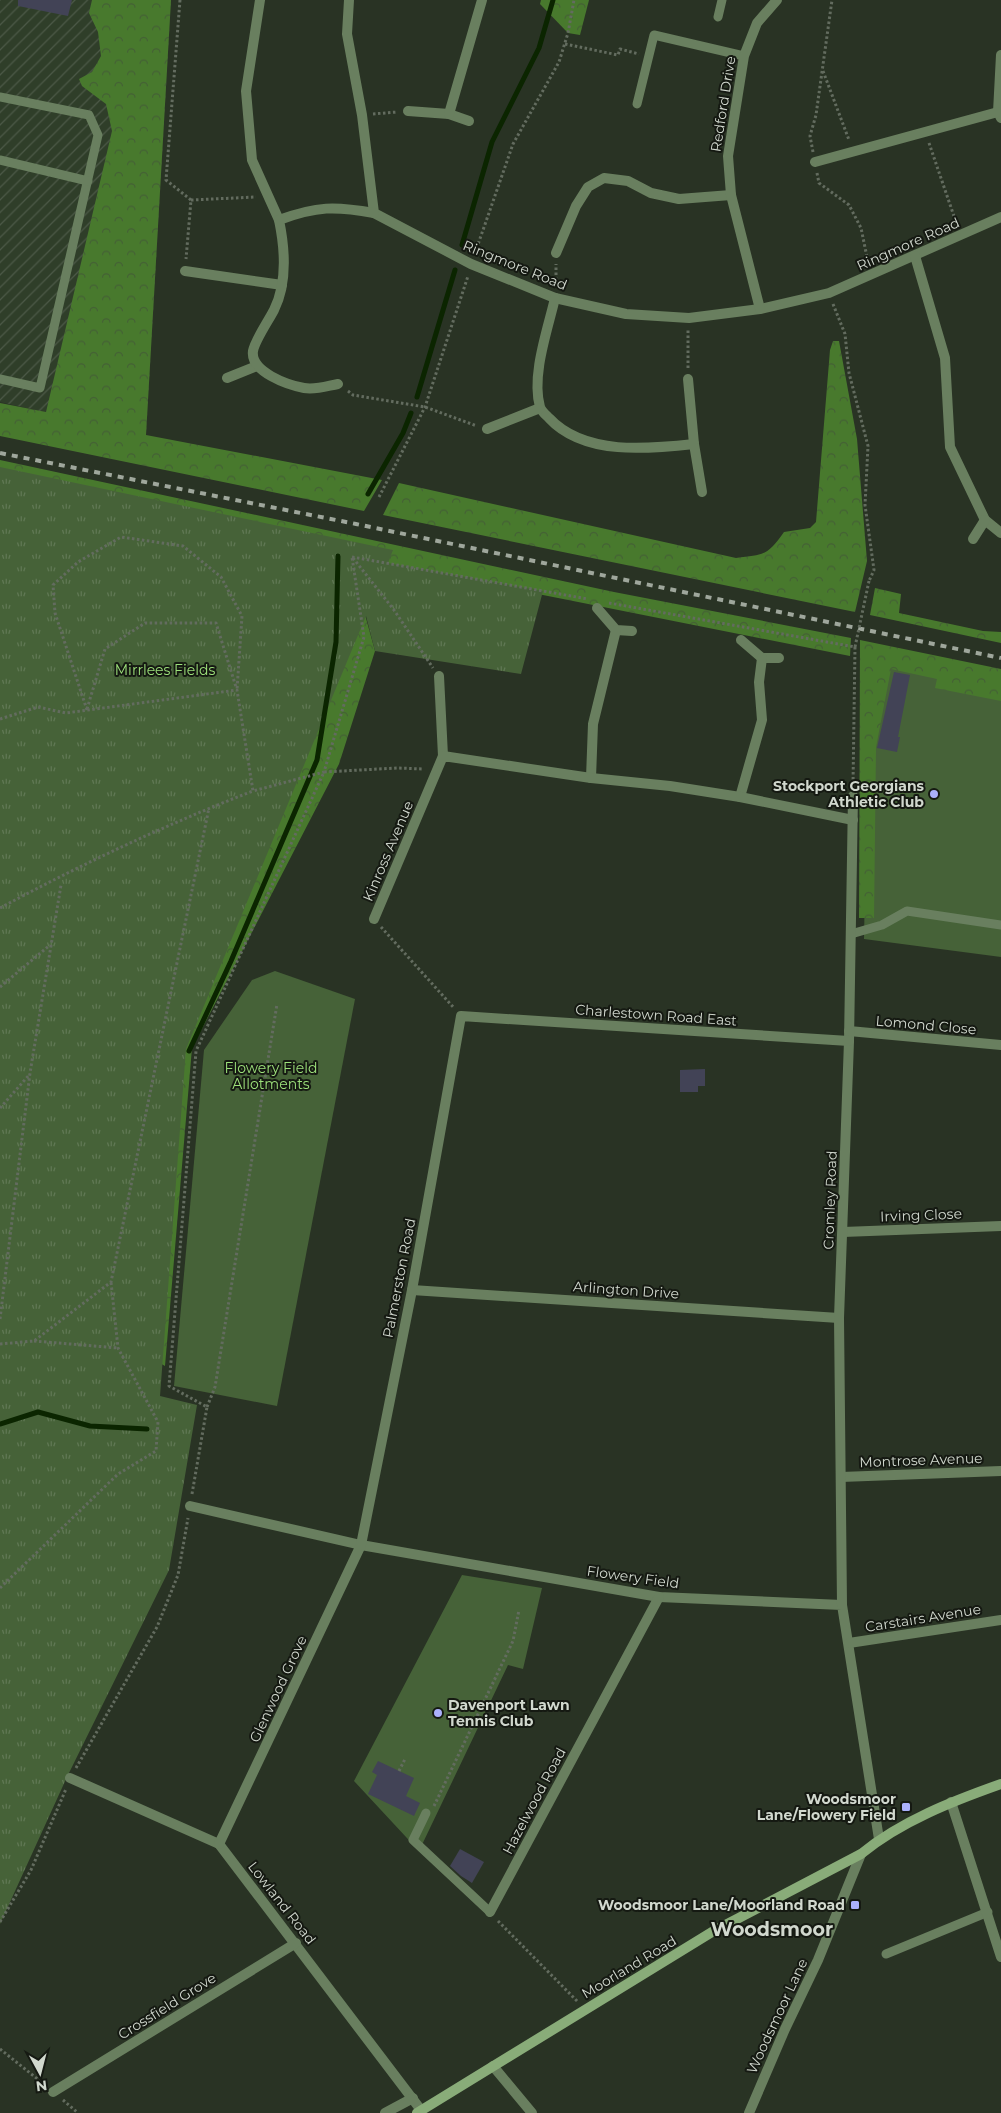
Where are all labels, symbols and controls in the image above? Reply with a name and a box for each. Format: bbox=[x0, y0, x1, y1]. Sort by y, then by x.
street label: Redford Drive bbox=[707, 55, 739, 153]
street label: Ringmore Road bbox=[854, 213, 962, 275]
street label: Ringmore Road bbox=[460, 236, 570, 294]
park label: Mirrlees Fields bbox=[115, 661, 215, 679]
place label: Stockport Georgians Athletic Club bbox=[773, 777, 925, 811]
marker: Stockport Georgians Athletic Club bbox=[928, 788, 940, 800]
street label: Kinross Avenue bbox=[359, 798, 417, 904]
street label: Charlestown Road East bbox=[575, 1000, 738, 1030]
street label: Lomond Close bbox=[875, 1012, 977, 1038]
park label: Flowery Field Allotments bbox=[225, 1059, 317, 1093]
street label: Cromley Road bbox=[819, 1150, 841, 1250]
street label: Irving Close bbox=[880, 1205, 962, 1225]
street label: Palmerston Road bbox=[379, 1217, 419, 1339]
street label: Arlington Drive bbox=[572, 1277, 680, 1303]
street label: Montrose Avenue bbox=[859, 1449, 983, 1471]
street label: Flowery Field bbox=[586, 1562, 680, 1592]
street label: Carstairs Avenue bbox=[864, 1600, 982, 1636]
street label: Glenwood Grove bbox=[245, 1633, 311, 1745]
place label: Davenport Lawn Tennis Club bbox=[448, 1696, 570, 1730]
marker: Davenport Lawn Tennis Club bbox=[432, 1707, 444, 1719]
street label: Hazelwood Road bbox=[498, 1745, 570, 1857]
place label: Woodsmoor Lane/Flowery Field bbox=[757, 1790, 896, 1824]
marker: Woodsmoor Lane/Flowery Field bbox=[900, 1801, 912, 1813]
street label: Lowland Road bbox=[244, 1858, 320, 1948]
place label: Woodsmoor Lane/Moorland Road bbox=[598, 1896, 845, 1914]
marker: Woodsmoor Lane/Moorland Road bbox=[849, 1899, 861, 1911]
district label: Woodsmoor bbox=[711, 1918, 833, 1941]
street label: Moorland Road bbox=[578, 1932, 680, 2002]
street label: Woodsmoor Lane bbox=[742, 1956, 812, 2076]
street label: Crossfield Grove bbox=[115, 1969, 219, 2043]
north arrow bbox=[15, 2048, 65, 2098]
text: N bbox=[35, 2076, 48, 2096]

